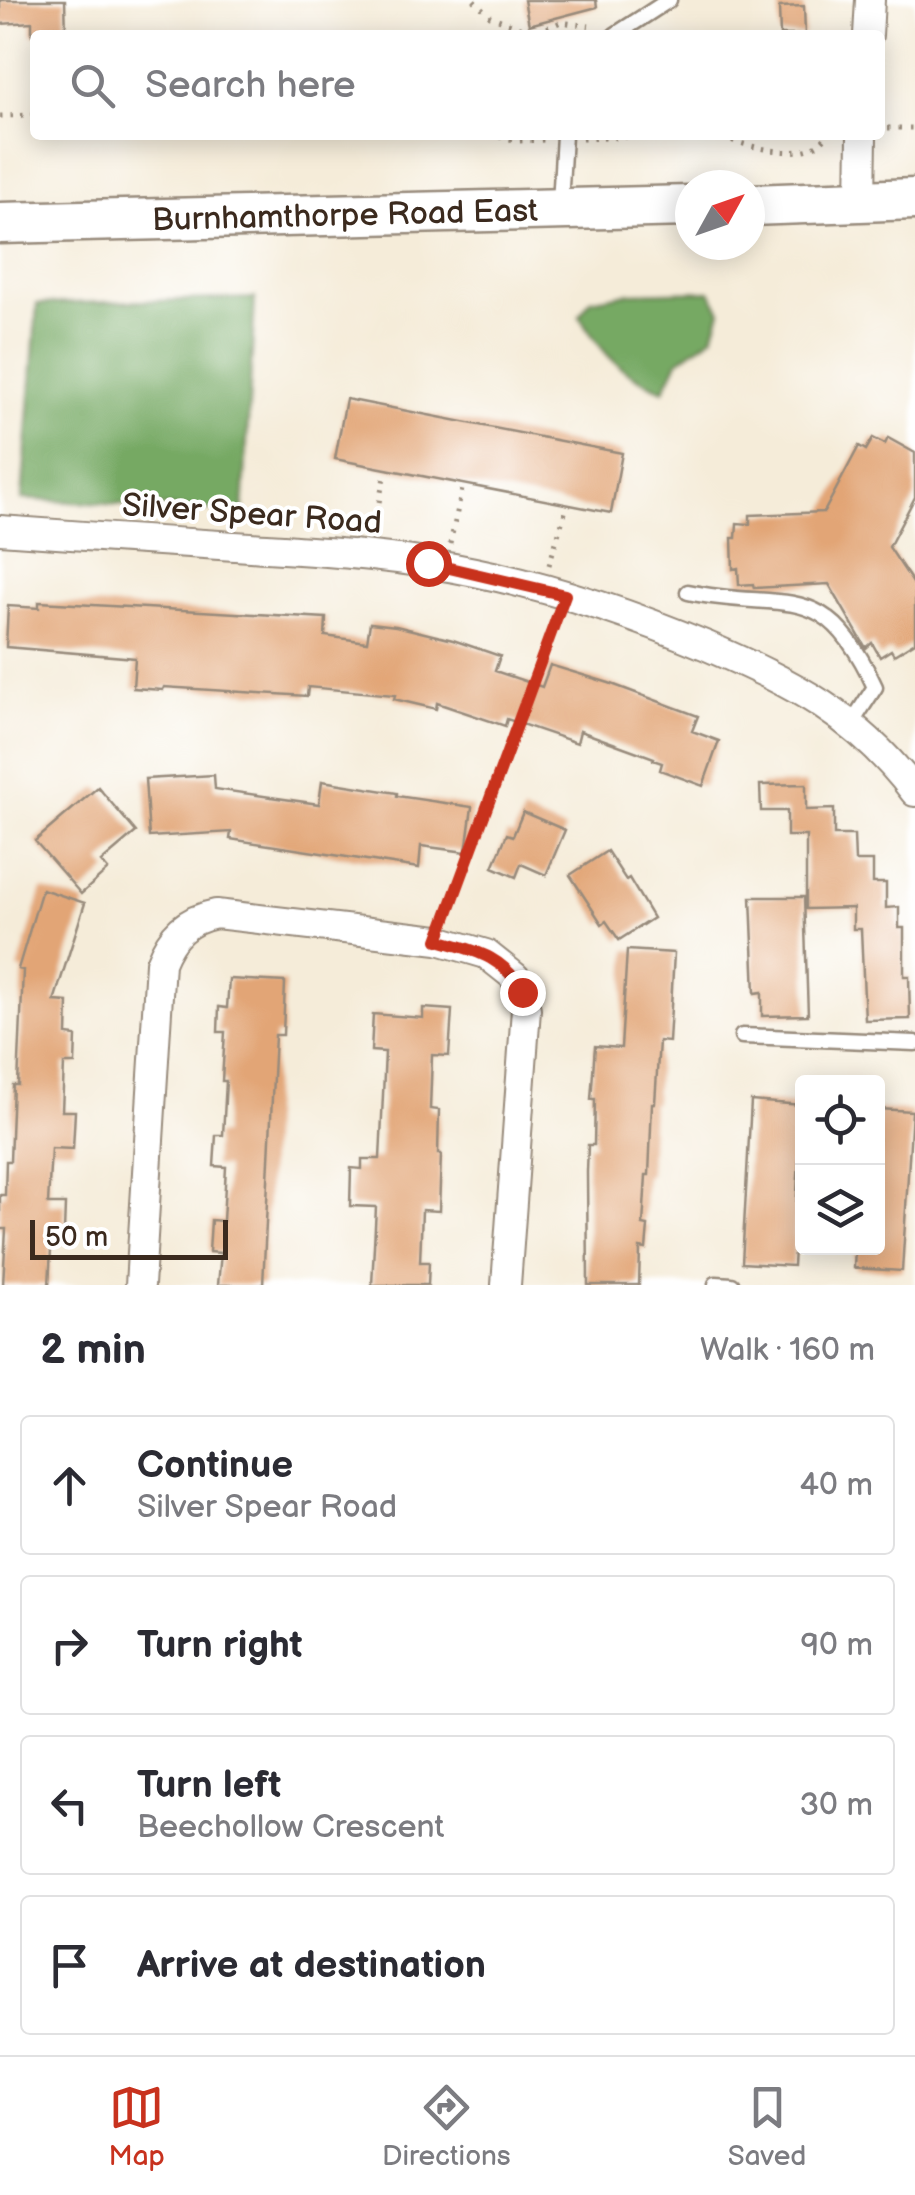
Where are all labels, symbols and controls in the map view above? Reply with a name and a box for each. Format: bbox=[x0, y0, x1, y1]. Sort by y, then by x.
search box bbox=[30, 30, 885, 140]
icon: search bbox=[65, 58, 120, 113]
text: Search here bbox=[145, 63, 356, 108]
north arrow bbox=[675, 170, 765, 260]
street label: Burnhamthorpe Road East bbox=[151, 192, 539, 240]
street label: Silver Spear Road bbox=[121, 486, 383, 543]
route start bbox=[406, 541, 452, 587]
route end bbox=[500, 970, 546, 1016]
map controls bbox=[795, 1075, 885, 1255]
button: locate bbox=[795, 1075, 885, 1165]
button: layers bbox=[795, 1165, 885, 1255]
scale bar bbox=[30, 1215, 228, 1260]
text: 50 m bbox=[45, 1221, 108, 1254]
text: 2 min bbox=[40, 1325, 146, 1376]
text: Walk · 160 m bbox=[700, 1331, 875, 1370]
text: Continue bbox=[137, 1443, 293, 1488]
icon: ahead bbox=[42, 1458, 97, 1513]
text: 40 m bbox=[800, 1466, 873, 1505]
text: Silver Spear Road bbox=[137, 1488, 397, 1527]
icon: right bbox=[42, 1618, 97, 1673]
text: Turn right bbox=[137, 1623, 302, 1668]
text: 90 m bbox=[801, 1626, 873, 1665]
text: Turn left bbox=[137, 1763, 281, 1808]
icon: left bbox=[42, 1778, 97, 1833]
text: 30 m bbox=[799, 1786, 873, 1825]
text: Beechollow Crescent bbox=[137, 1808, 444, 1847]
icon: arrive bbox=[42, 1938, 97, 1993]
text: Arrive at destination bbox=[137, 1943, 486, 1988]
tab: Map bbox=[109, 2080, 165, 2173]
tab: Directions bbox=[382, 2080, 511, 2173]
tab: Saved bbox=[728, 2080, 806, 2173]

